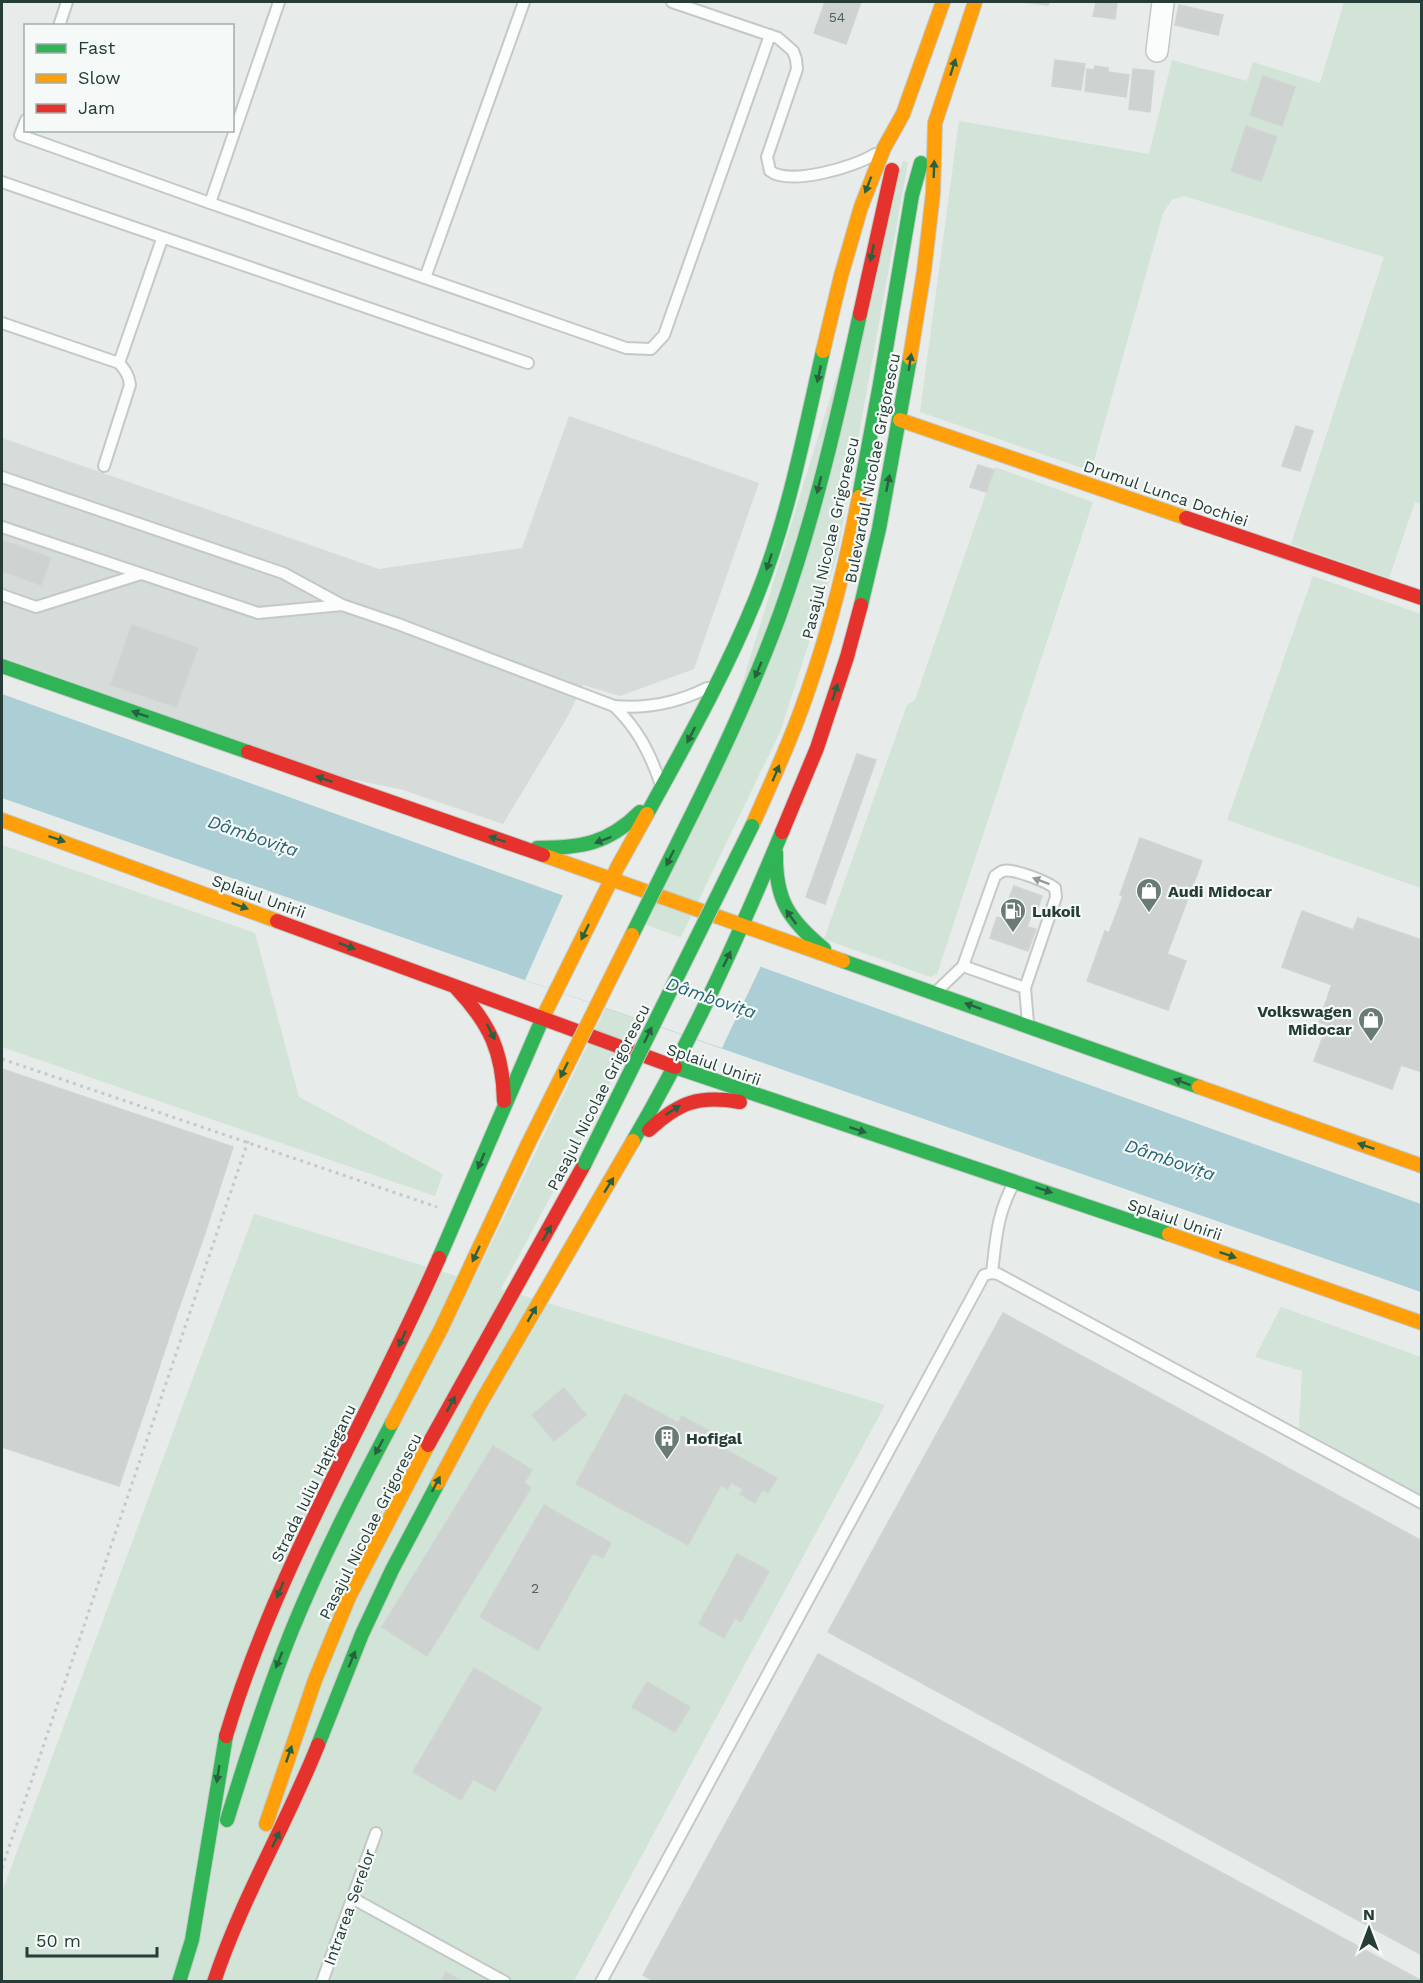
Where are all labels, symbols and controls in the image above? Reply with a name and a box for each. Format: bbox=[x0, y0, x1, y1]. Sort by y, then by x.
house number: 54 bbox=[829, 9, 845, 25]
legend bbox=[24, 24, 234, 132]
text: Fast bbox=[78, 37, 116, 58]
one-way arrow bbox=[949, 58, 958, 76]
text: Slow bbox=[78, 67, 121, 88]
text: Jam bbox=[78, 97, 115, 118]
one-way arrow bbox=[930, 159, 939, 178]
one-way arrow bbox=[863, 177, 873, 195]
one-way arrow bbox=[867, 244, 876, 263]
street label: Bulevardul Nicolae Grigorescu bbox=[841, 352, 904, 585]
one-way arrow bbox=[905, 353, 914, 372]
one-way arrow bbox=[814, 365, 823, 384]
street label: Pasajul Nicolae Grigorescu bbox=[798, 435, 863, 641]
street label: Drumul Lunca Dochiei bbox=[1081, 456, 1251, 531]
one-way arrow bbox=[884, 473, 893, 492]
one-way arrow bbox=[814, 476, 824, 494]
one-way arrow bbox=[763, 553, 773, 571]
one-way arrow bbox=[753, 661, 762, 679]
one-way arrow bbox=[831, 683, 841, 701]
one-way arrow bbox=[131, 709, 149, 719]
one-way arrow bbox=[686, 726, 696, 743]
one-way arrow bbox=[771, 763, 781, 781]
one-way arrow bbox=[315, 773, 333, 783]
water label: Dâmbovița bbox=[205, 810, 301, 861]
one-way arrow bbox=[488, 834, 506, 844]
one-way arrow bbox=[48, 835, 66, 845]
one-way arrow bbox=[594, 835, 612, 845]
one-way arrow bbox=[665, 850, 675, 867]
street label: Splaiul Unirii bbox=[209, 871, 308, 922]
one-way arrow bbox=[1032, 876, 1050, 885]
shop icon: Audi Midocar bbox=[1134, 876, 1164, 914]
place label: Audi Midocar bbox=[1168, 882, 1272, 901]
fuel station icon: Lukoil bbox=[998, 896, 1028, 934]
one-way arrow bbox=[231, 902, 249, 912]
place label: Lukoil bbox=[1032, 902, 1081, 921]
one-way arrow bbox=[785, 909, 797, 924]
one-way arrow bbox=[581, 923, 590, 940]
one-way arrow bbox=[338, 942, 356, 952]
one-way arrow bbox=[723, 950, 732, 967]
water label: Dâmbovița bbox=[663, 972, 759, 1023]
street label: Pasajul Nicolae Grigorescu bbox=[543, 1001, 654, 1194]
one-way arrow bbox=[964, 1001, 982, 1011]
place label: Volkswagen Midocar bbox=[1257, 1002, 1352, 1039]
shop icon: Volkswagen Midocar bbox=[1356, 1005, 1386, 1043]
one-way arrow bbox=[486, 1024, 496, 1041]
one-way arrow bbox=[643, 1027, 653, 1044]
street label: Splaiul Unirii bbox=[664, 1039, 764, 1089]
one-way arrow bbox=[560, 1061, 570, 1079]
one-way arrow bbox=[1173, 1076, 1191, 1086]
one-way arrow bbox=[665, 1105, 681, 1116]
one-way arrow bbox=[849, 1126, 867, 1136]
water label: Dâmbovița bbox=[1122, 1134, 1218, 1185]
one-way arrow bbox=[1357, 1141, 1375, 1151]
one-way arrow bbox=[476, 1152, 486, 1170]
one-way arrow bbox=[603, 1177, 614, 1193]
one-way arrow bbox=[1035, 1186, 1053, 1196]
street label: Splaiul Unirii bbox=[1125, 1194, 1225, 1244]
one-way arrow bbox=[542, 1225, 552, 1242]
one-way arrow bbox=[471, 1245, 481, 1263]
one-way arrow bbox=[1219, 1250, 1237, 1260]
one-way arrow bbox=[526, 1306, 537, 1322]
one-way arrow bbox=[398, 1331, 407, 1348]
one-way arrow bbox=[446, 1395, 456, 1412]
street label: Strada Iuliu Hațieganu bbox=[267, 1401, 360, 1565]
building icon: Hofigal bbox=[652, 1423, 682, 1461]
place label: Hofigal bbox=[686, 1429, 743, 1448]
street label: Pasajul Nicolae Grigorescu bbox=[315, 1430, 426, 1623]
one-way arrow bbox=[374, 1439, 384, 1456]
one-way arrow bbox=[431, 1475, 441, 1492]
house number: 2 bbox=[531, 1580, 539, 1596]
one-way arrow bbox=[275, 1581, 285, 1599]
one-way arrow bbox=[347, 1650, 357, 1668]
one-way arrow bbox=[274, 1651, 283, 1669]
one-way arrow bbox=[284, 1745, 294, 1763]
one-way arrow bbox=[213, 1765, 222, 1784]
one-way arrow bbox=[272, 1831, 281, 1848]
street label: Intrarea Serelor bbox=[320, 1846, 379, 1968]
north arrow bbox=[1339, 1899, 1399, 1959]
text: N bbox=[1363, 1905, 1375, 1924]
scale bar bbox=[27, 1920, 158, 1958]
text: 50 m bbox=[36, 1930, 81, 1951]

